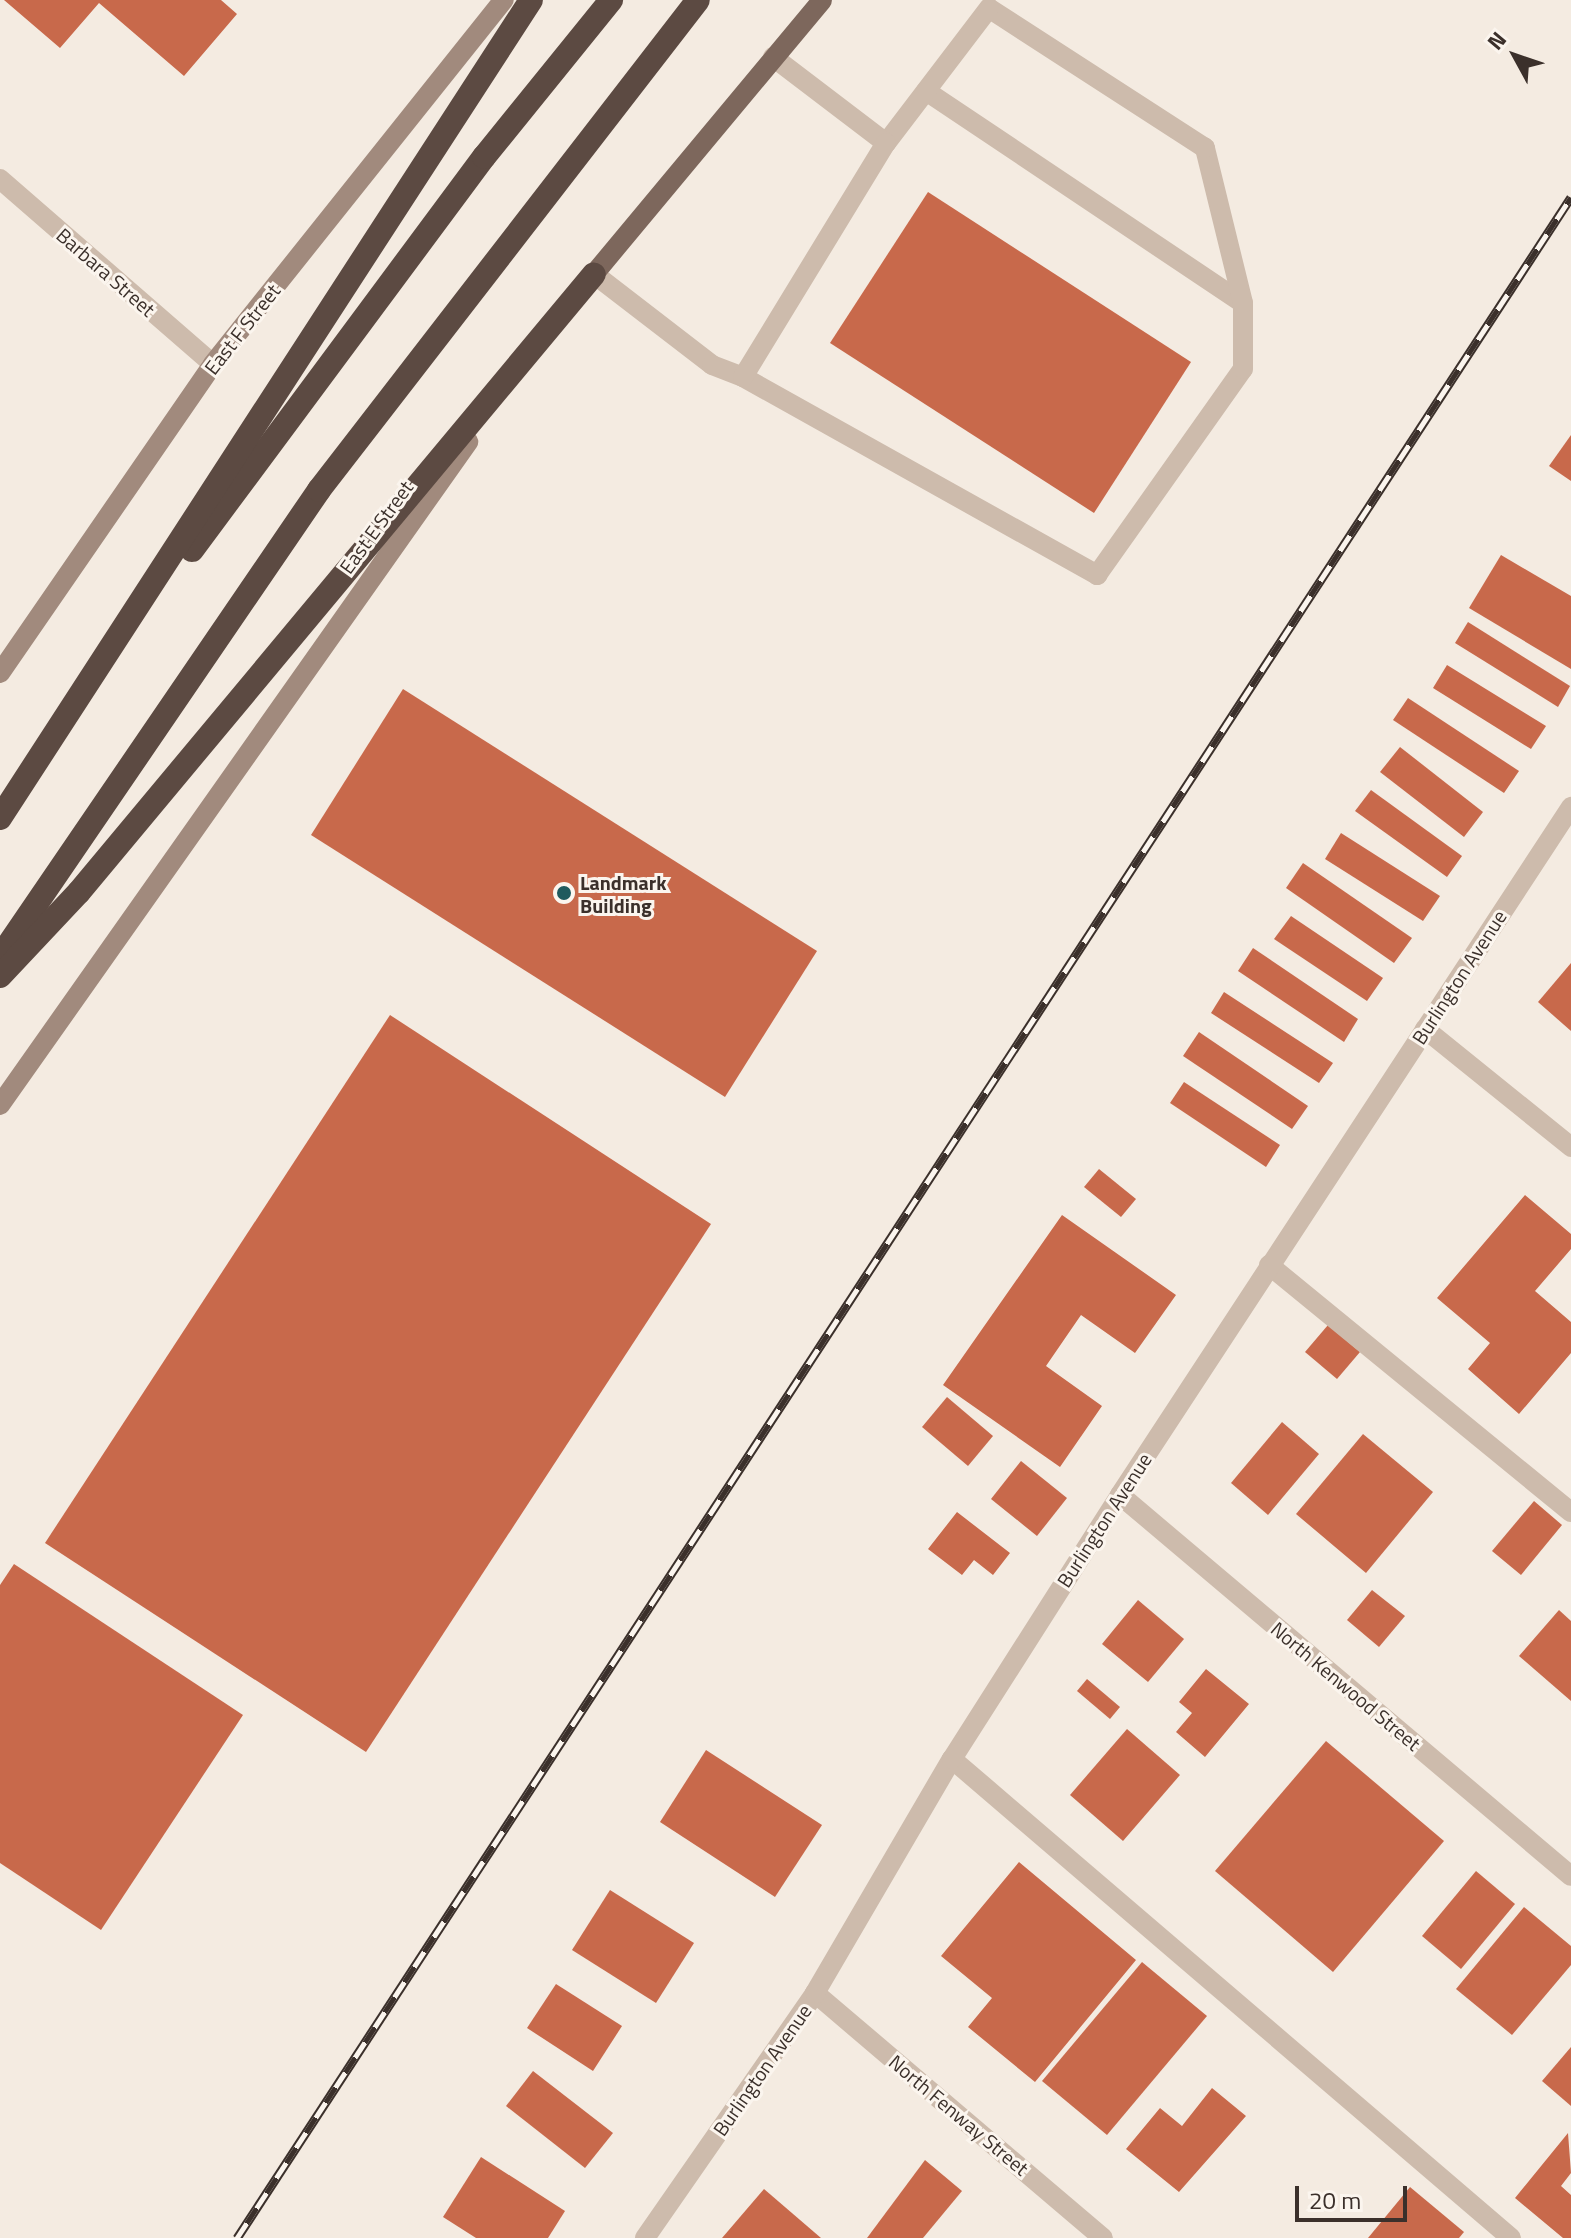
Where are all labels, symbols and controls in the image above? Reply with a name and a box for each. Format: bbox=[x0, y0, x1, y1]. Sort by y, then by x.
north arrow bbox=[1475, 16, 1555, 96]
text: N bbox=[1479, 24, 1515, 57]
street label: Barbara Street bbox=[52, 223, 160, 321]
street label: East F Street bbox=[199, 279, 285, 379]
street label: East E Street bbox=[334, 476, 418, 578]
place label: Landmark Building bbox=[580, 870, 666, 917]
marker: Landmark Building bbox=[555, 884, 573, 902]
street label: Burlington Avenue bbox=[1407, 905, 1511, 1049]
street label: Burlington Avenue bbox=[1052, 1448, 1156, 1592]
street label: North Kenwood Street bbox=[1266, 1616, 1426, 1756]
street label: Burlington Avenue bbox=[708, 2000, 816, 2140]
street label: North Fenway Street bbox=[884, 2050, 1034, 2180]
scale bar bbox=[1299, 2170, 1411, 2220]
text: 20 m bbox=[1309, 2182, 1361, 2218]

